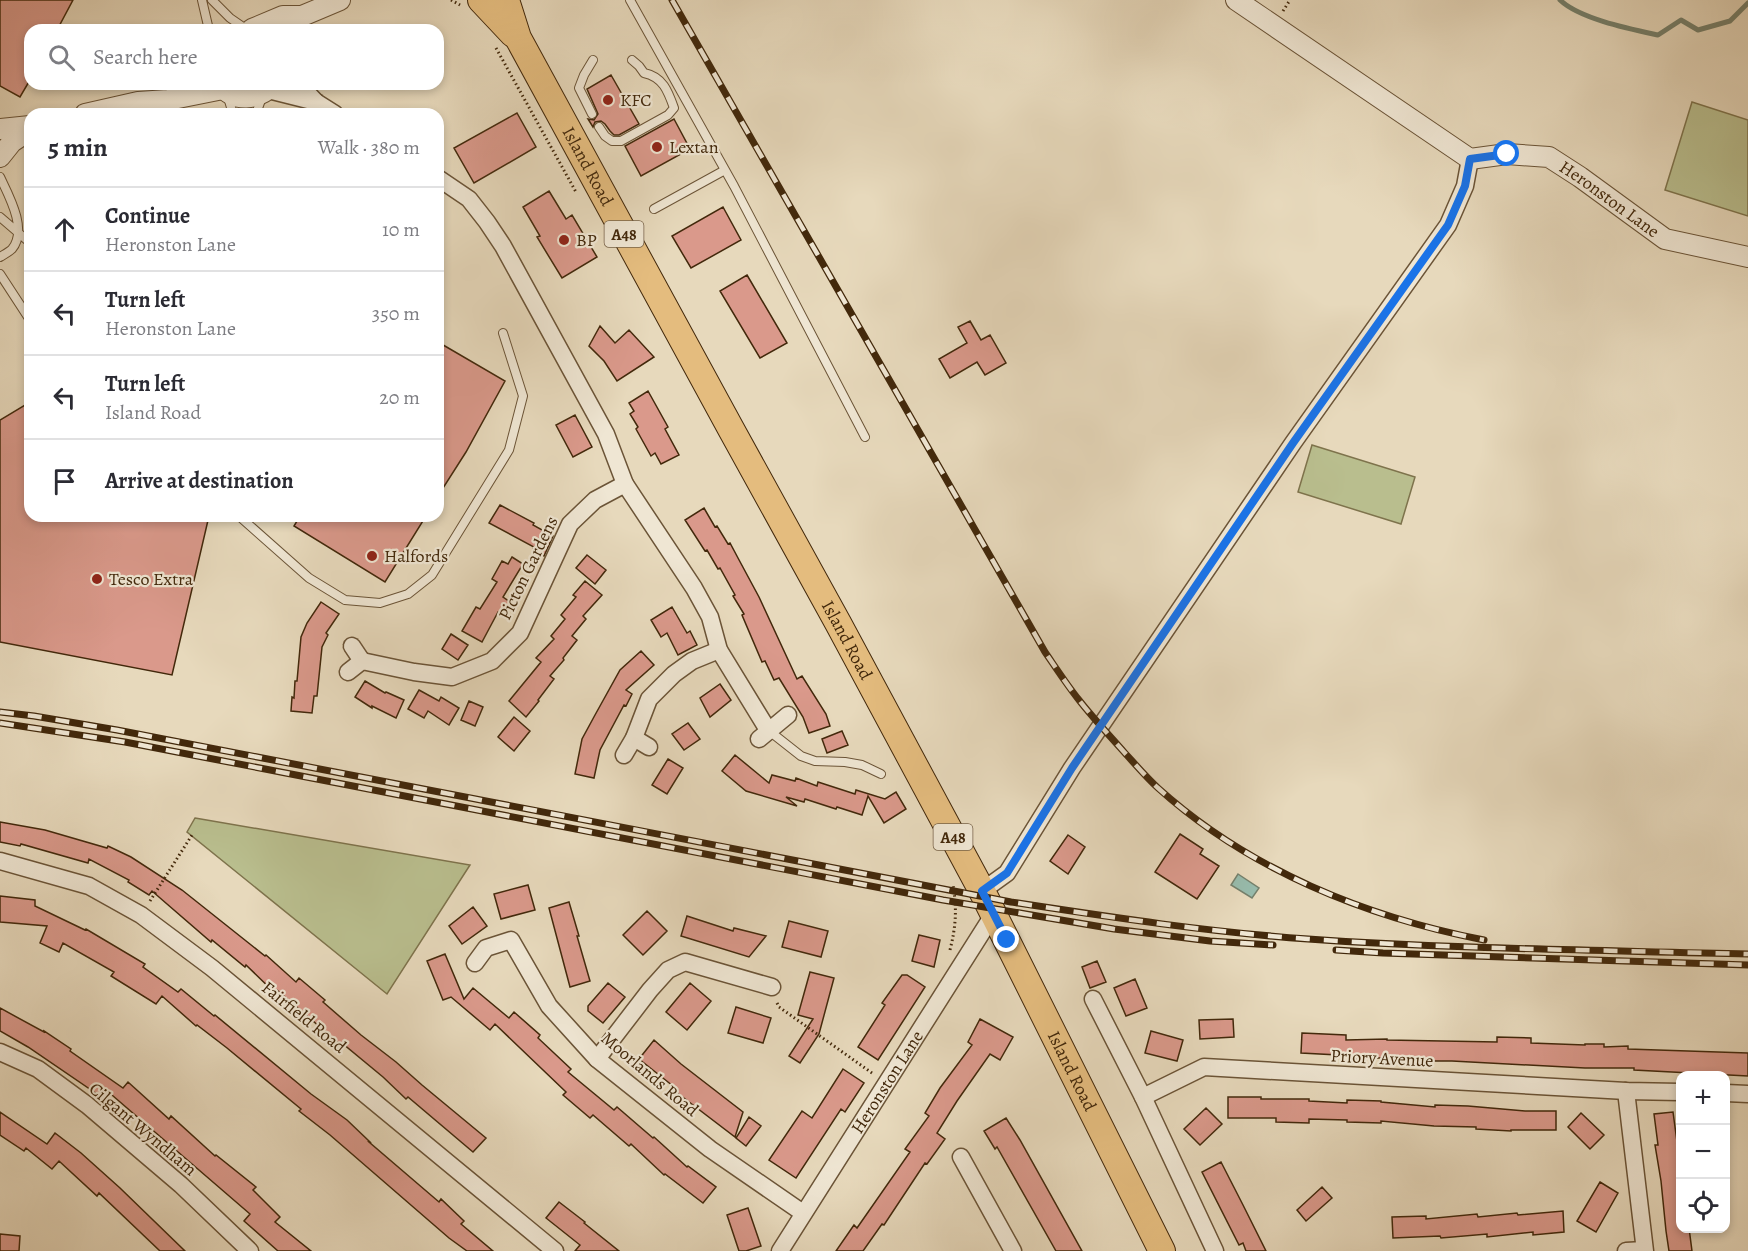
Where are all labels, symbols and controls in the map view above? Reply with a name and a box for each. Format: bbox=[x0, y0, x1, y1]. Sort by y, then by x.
search box bbox=[24, 24, 444, 90]
icon: search bbox=[45, 41, 78, 74]
text: Search here bbox=[93, 42, 198, 72]
place label: KFC bbox=[620, 88, 652, 112]
marker: KFC bbox=[601, 93, 615, 107]
street label: Island Road bbox=[557, 122, 619, 210]
text: 5 min bbox=[48, 130, 108, 165]
text: Walk · 380 m bbox=[318, 134, 420, 161]
place label: Lextan bbox=[669, 135, 719, 159]
marker: Lextan bbox=[650, 140, 664, 154]
route start bbox=[1493, 140, 1519, 166]
street label: Heronston Lane bbox=[1555, 155, 1664, 243]
text: Continue bbox=[105, 201, 190, 231]
icon: ahead bbox=[48, 213, 81, 246]
text: 10 m bbox=[382, 216, 420, 243]
road number: A48 bbox=[604, 221, 644, 247]
place label: BP bbox=[576, 228, 597, 252]
text: Heronston Lane bbox=[105, 231, 236, 258]
marker: BP bbox=[557, 233, 571, 247]
text: Turn left bbox=[105, 285, 185, 315]
icon: left bbox=[48, 297, 81, 330]
text: 350 m bbox=[372, 300, 420, 327]
text: Heronston Lane bbox=[105, 315, 236, 342]
text: Turn left bbox=[105, 369, 185, 399]
icon: left bbox=[48, 381, 81, 414]
text: 20 m bbox=[379, 384, 420, 411]
text: Island Road bbox=[105, 399, 201, 426]
icon: arrive bbox=[48, 465, 81, 498]
text: Arrive at destination bbox=[105, 466, 294, 496]
street label: Picton Gardens bbox=[493, 512, 563, 624]
place label: Halfords bbox=[384, 544, 448, 568]
marker: Halfords bbox=[365, 549, 379, 563]
place label: Tesco Extra bbox=[109, 567, 194, 591]
marker: Tesco Extra bbox=[90, 572, 104, 586]
street label: Island Road bbox=[816, 596, 878, 684]
road number: A48 bbox=[934, 824, 972, 850]
route end bbox=[993, 926, 1019, 952]
street label: Fairfield Road bbox=[257, 975, 352, 1059]
street label: Moorlands Road bbox=[596, 1026, 704, 1122]
street label: Heronston Lane bbox=[845, 1026, 929, 1138]
street label: Island Road bbox=[1042, 1027, 1102, 1115]
street label: Priory Avenue bbox=[1330, 1043, 1434, 1073]
map controls bbox=[1676, 1071, 1730, 1233]
button: + bbox=[1676, 1071, 1730, 1125]
street label: Cilgant Wyndham bbox=[84, 1077, 202, 1181]
button: − bbox=[1676, 1125, 1730, 1179]
button: locate bbox=[1676, 1179, 1730, 1233]

